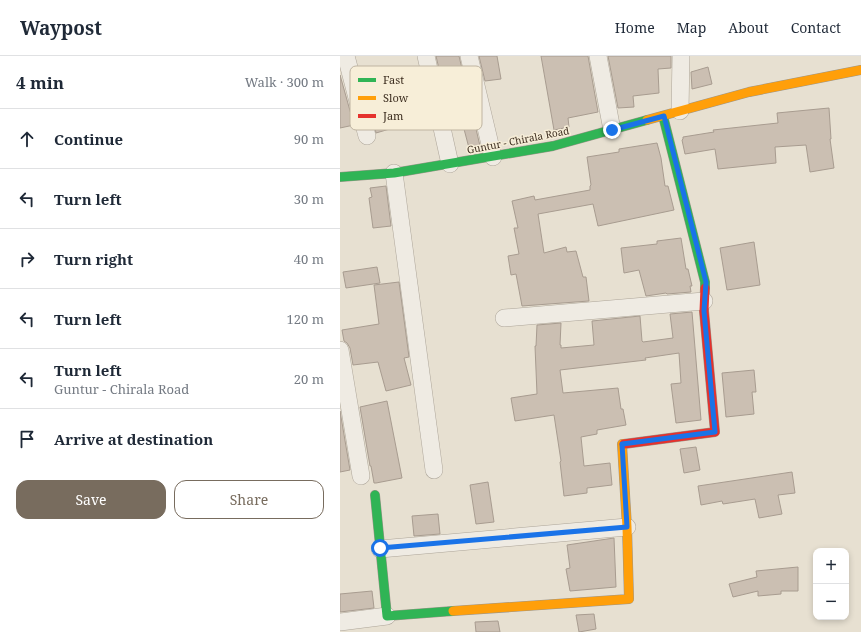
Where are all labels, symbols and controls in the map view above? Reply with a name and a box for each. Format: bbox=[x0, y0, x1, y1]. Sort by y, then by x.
text: Waypost bbox=[20, 15, 102, 41]
text: Home bbox=[615, 18, 655, 37]
text: Map bbox=[677, 18, 706, 37]
text: About bbox=[728, 18, 769, 37]
text: Contact bbox=[791, 18, 841, 37]
legend bbox=[350, 66, 482, 130]
text: 4 min bbox=[16, 71, 64, 94]
text: Fast bbox=[383, 72, 404, 87]
text: Walk · 300 m bbox=[245, 73, 324, 91]
text: Slow bbox=[383, 90, 409, 105]
text: Jam bbox=[382, 108, 404, 123]
route end bbox=[603, 121, 621, 139]
street label: Guntur - Chirala Road bbox=[466, 123, 570, 157]
icon: ahead bbox=[16, 128, 38, 150]
text: Continue bbox=[54, 129, 123, 149]
text: 90 m bbox=[294, 130, 324, 148]
icon: left bbox=[16, 188, 38, 210]
text: Turn left bbox=[54, 189, 122, 209]
text: 30 m bbox=[294, 190, 324, 208]
icon: right bbox=[16, 248, 38, 270]
text: Turn right bbox=[54, 249, 133, 269]
text: 40 m bbox=[294, 250, 324, 268]
icon: left bbox=[16, 308, 38, 330]
text: Turn left bbox=[54, 309, 122, 329]
text: 120 m bbox=[287, 310, 324, 328]
text: Turn left bbox=[54, 360, 122, 380]
icon: left bbox=[16, 368, 38, 390]
text: 20 m bbox=[294, 370, 324, 388]
text: Guntur - Chirala Road bbox=[54, 380, 189, 398]
icon: arrive bbox=[16, 428, 38, 450]
text: Arrive at destination bbox=[54, 429, 213, 449]
button: Save bbox=[16, 480, 166, 519]
button: Share bbox=[174, 480, 324, 519]
route start bbox=[371, 539, 389, 557]
map controls bbox=[813, 548, 849, 620]
button: + bbox=[813, 548, 849, 584]
button: − bbox=[813, 584, 849, 620]

